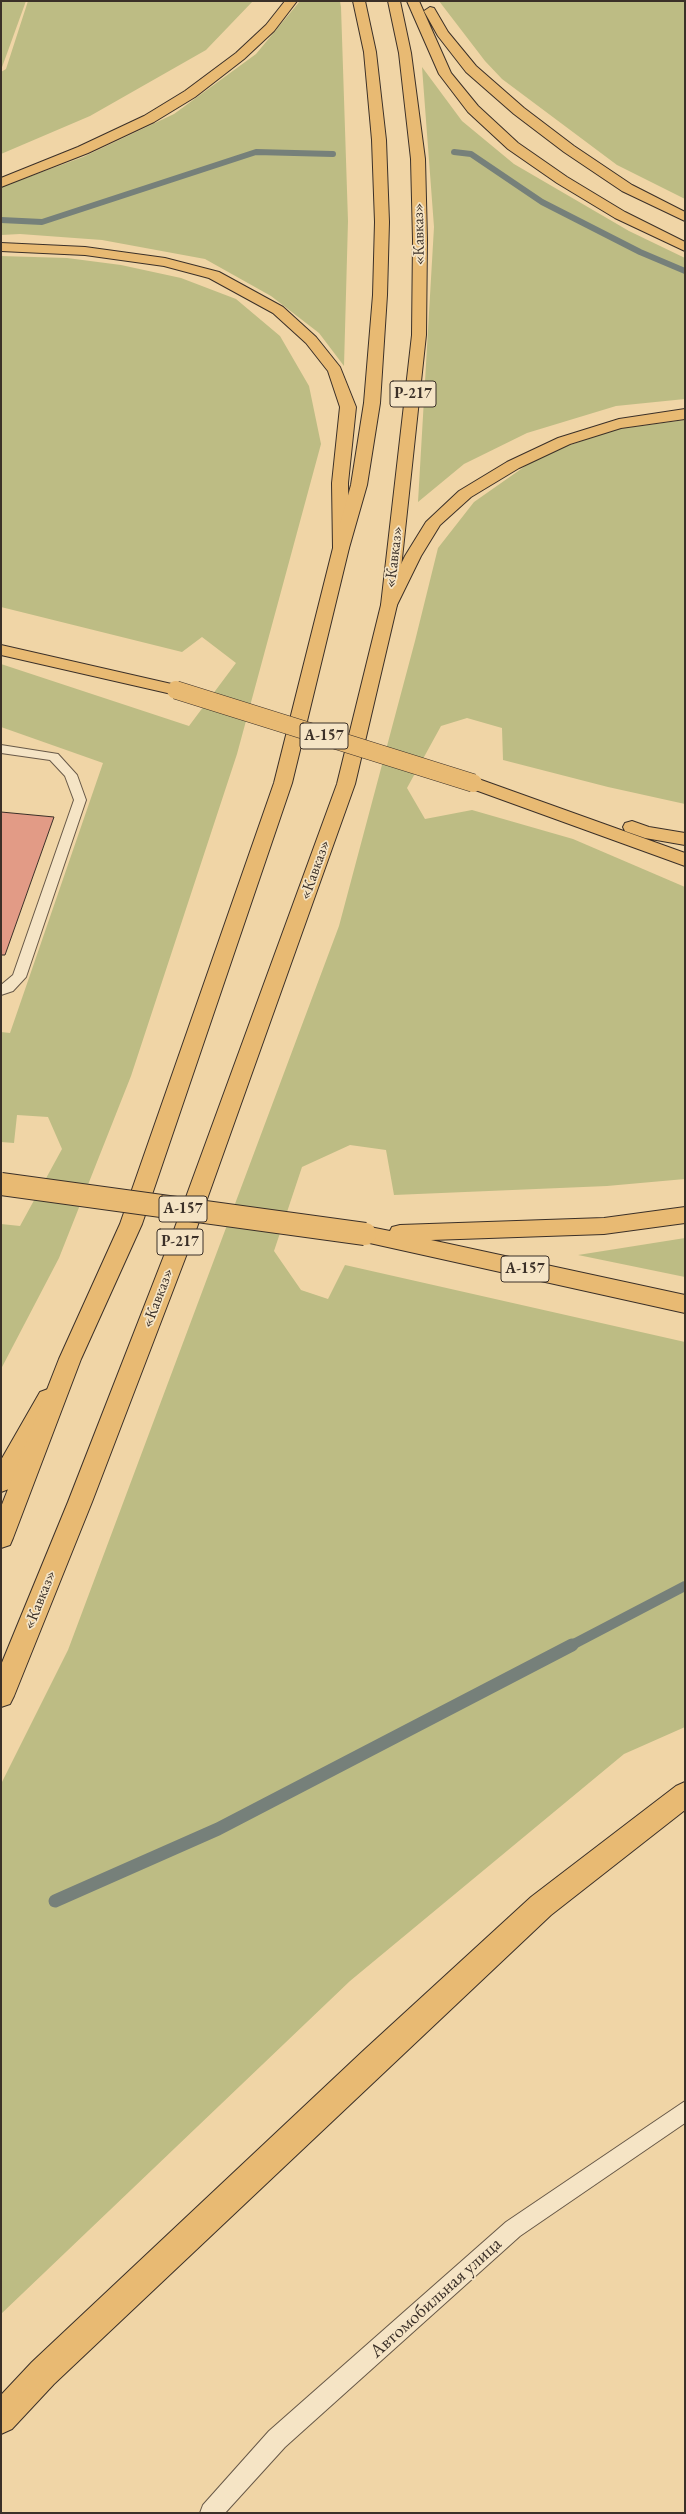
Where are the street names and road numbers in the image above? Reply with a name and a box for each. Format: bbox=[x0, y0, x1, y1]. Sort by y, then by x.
street label: «Кавказ» bbox=[409, 203, 429, 265]
road number: Р-217 bbox=[390, 381, 436, 407]
street label: «Кавказ» bbox=[381, 525, 407, 589]
road number: А-157 bbox=[300, 723, 348, 749]
street label: «Кавказ» bbox=[295, 837, 335, 903]
road number: А-157 bbox=[159, 1196, 207, 1222]
road number: Р-217 bbox=[157, 1229, 203, 1255]
road number: А-157 bbox=[501, 1256, 549, 1282]
street label: «Кавказ» bbox=[138, 1265, 178, 1331]
street label: «Кавказ» bbox=[19, 1567, 61, 1633]
street label: Автомобильная улица bbox=[366, 2233, 506, 2363]

